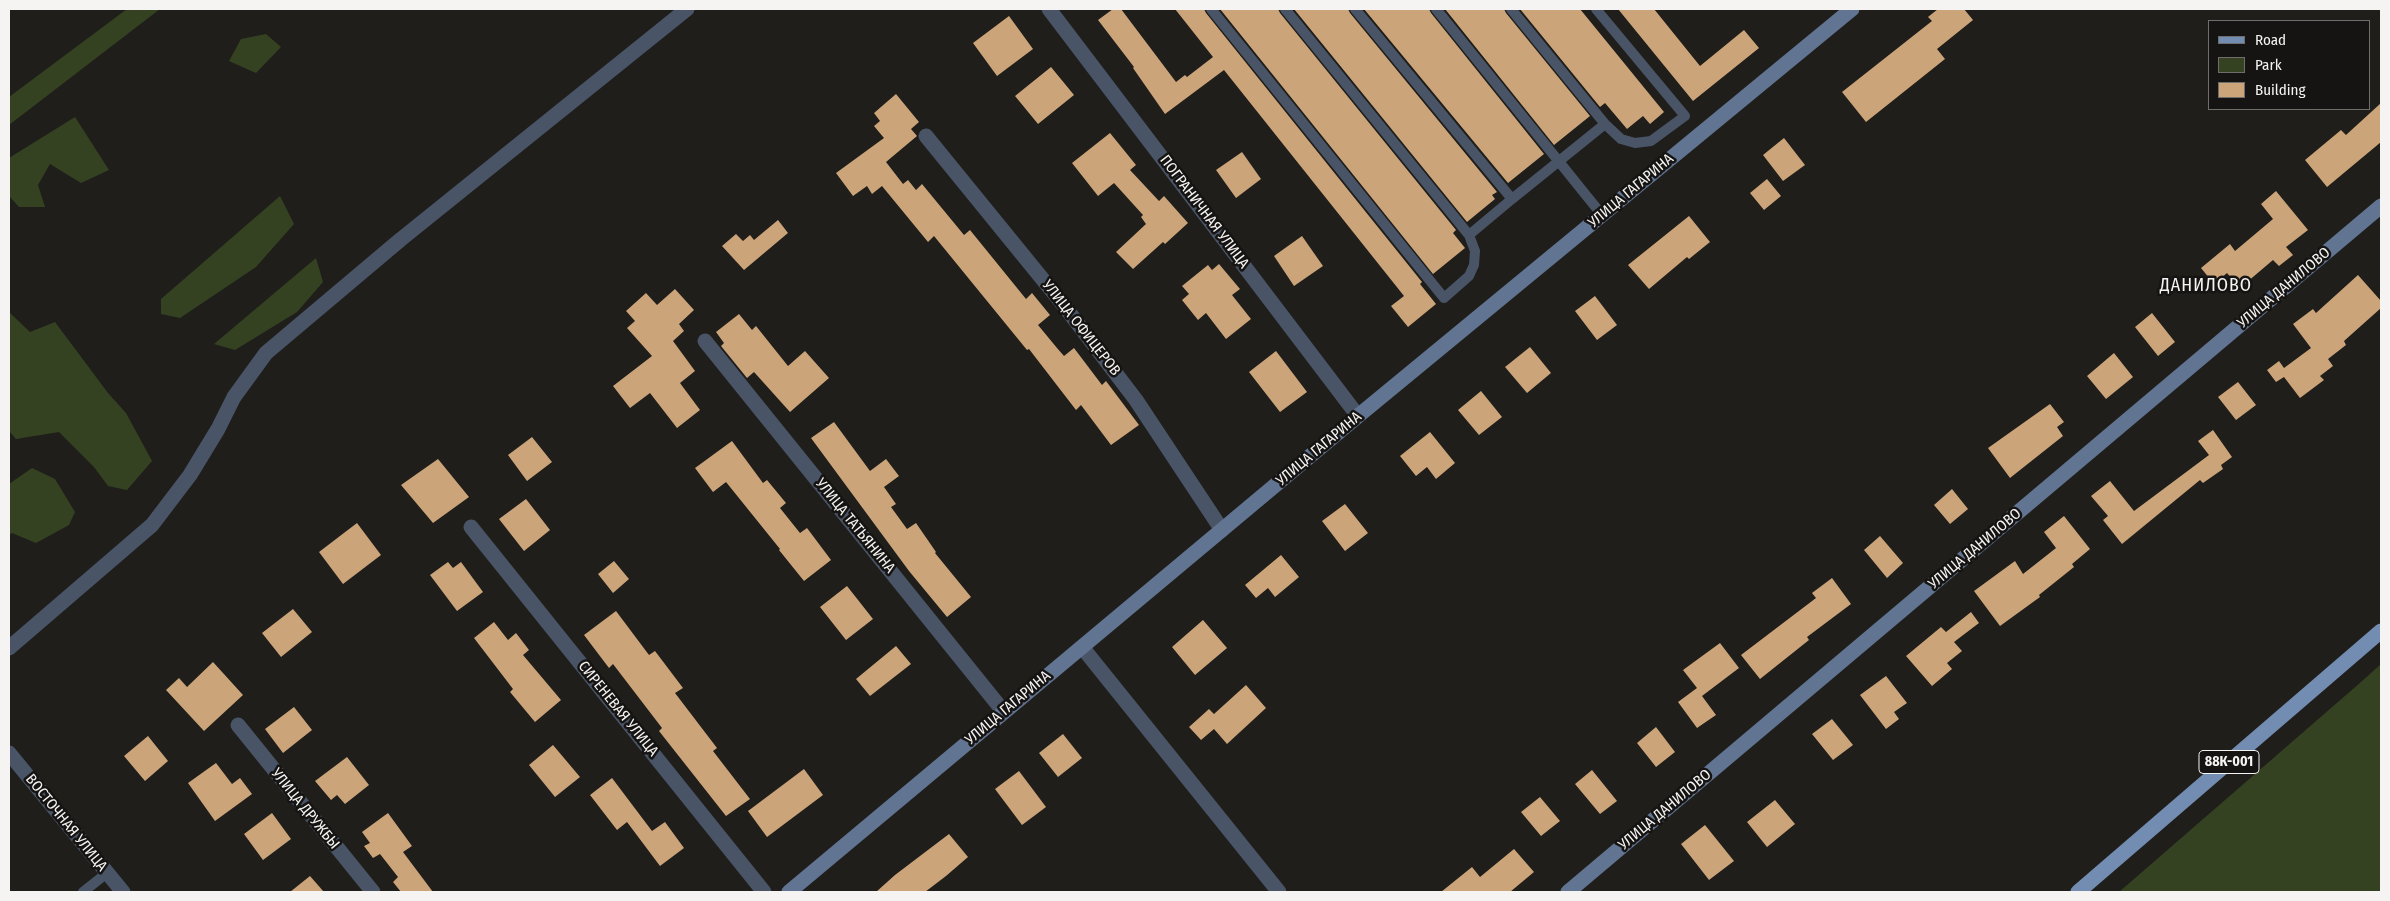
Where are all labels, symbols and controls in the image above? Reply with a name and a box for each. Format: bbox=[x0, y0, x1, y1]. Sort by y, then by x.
legend bbox=[2208, 20, 2370, 110]
text: Road bbox=[2255, 31, 2286, 49]
text: Park bbox=[2255, 56, 2282, 74]
text: Building bbox=[2255, 81, 2306, 99]
street label: УЛИЦА ГАГАРИНА bbox=[1585, 150, 1677, 232]
street label: ПОГРАНИЧНАЯ УЛИЦА bbox=[1156, 152, 1252, 272]
street label: УЛИЦА ДАНИЛОВО bbox=[2234, 244, 2334, 332]
district label: ДАНИЛОВО bbox=[2159, 275, 2253, 297]
street label: УЛИЦА ОФИЦЕРОВ bbox=[1038, 277, 1124, 379]
street label: УЛИЦА ГАГАРИНА bbox=[1273, 408, 1365, 490]
street label: УЛИЦА ТАТЬЯНИНА bbox=[811, 475, 899, 577]
street label: УЛИЦА ДАНИЛОВО bbox=[1925, 505, 2025, 593]
street label: СИРЕНЕВАЯ УЛИЦА bbox=[574, 658, 662, 760]
street label: УЛИЦА ГАГАРИНА bbox=[962, 667, 1054, 749]
road number: 88К-001 bbox=[2199, 750, 2259, 774]
street label: УЛИЦА ДРУЖБЫ bbox=[267, 765, 343, 853]
street label: УЛИЦА ДАНИЛОВО bbox=[1615, 766, 1715, 854]
street label: ВОСТОЧНАЯ УЛИЦА bbox=[21, 771, 111, 875]

